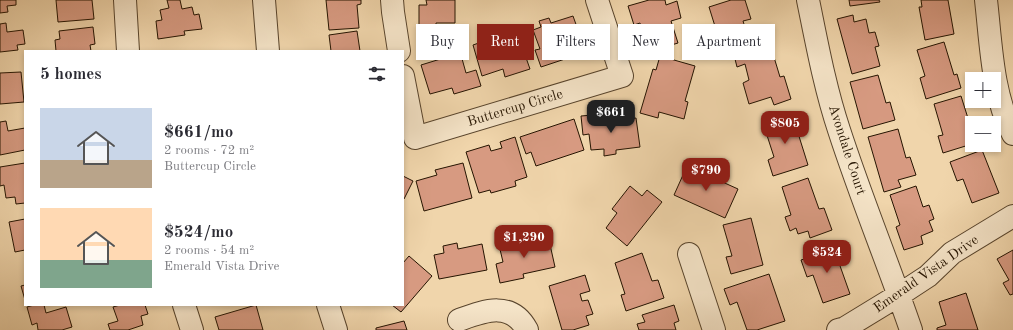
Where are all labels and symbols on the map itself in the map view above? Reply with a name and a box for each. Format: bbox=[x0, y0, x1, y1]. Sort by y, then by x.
street label: Buttercup Circle bbox=[466, 87, 564, 129]
pin: $661 bbox=[587, 100, 635, 134]
street label: Avondale Court bbox=[826, 103, 868, 197]
pin: $805 bbox=[761, 111, 809, 145]
pin: $790 bbox=[682, 158, 730, 192]
pin: $1,290 bbox=[491, 225, 557, 259]
street label: Emerald Vista Drive bbox=[871, 233, 981, 315]
pin: $524 bbox=[803, 240, 851, 274]

